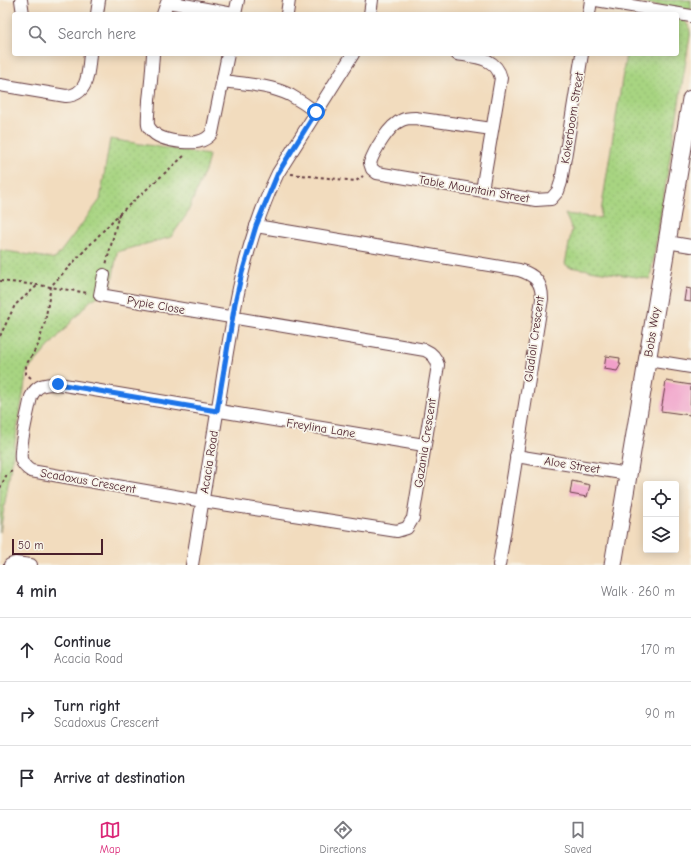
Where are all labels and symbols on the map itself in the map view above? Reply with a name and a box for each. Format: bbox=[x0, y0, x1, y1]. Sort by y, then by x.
street label: Kokerboom Street bbox=[558, 71, 586, 165]
route start bbox=[307, 103, 325, 121]
street label: Table Mountain Street bbox=[417, 172, 531, 206]
street label: Pypie Close bbox=[126, 293, 186, 317]
street label: Gladioli Crescent bbox=[521, 294, 547, 383]
street label: Bobs Way bbox=[641, 305, 663, 358]
route end bbox=[49, 375, 67, 393]
street label: Gazania Crescent bbox=[411, 397, 439, 489]
street label: Freylina Lane bbox=[285, 416, 357, 440]
street label: Acacia Road bbox=[197, 430, 221, 494]
street label: Aloe Street bbox=[543, 454, 601, 476]
street label: Scadoxus Crescent bbox=[39, 466, 137, 496]
scale bar bbox=[12, 537, 103, 556]

